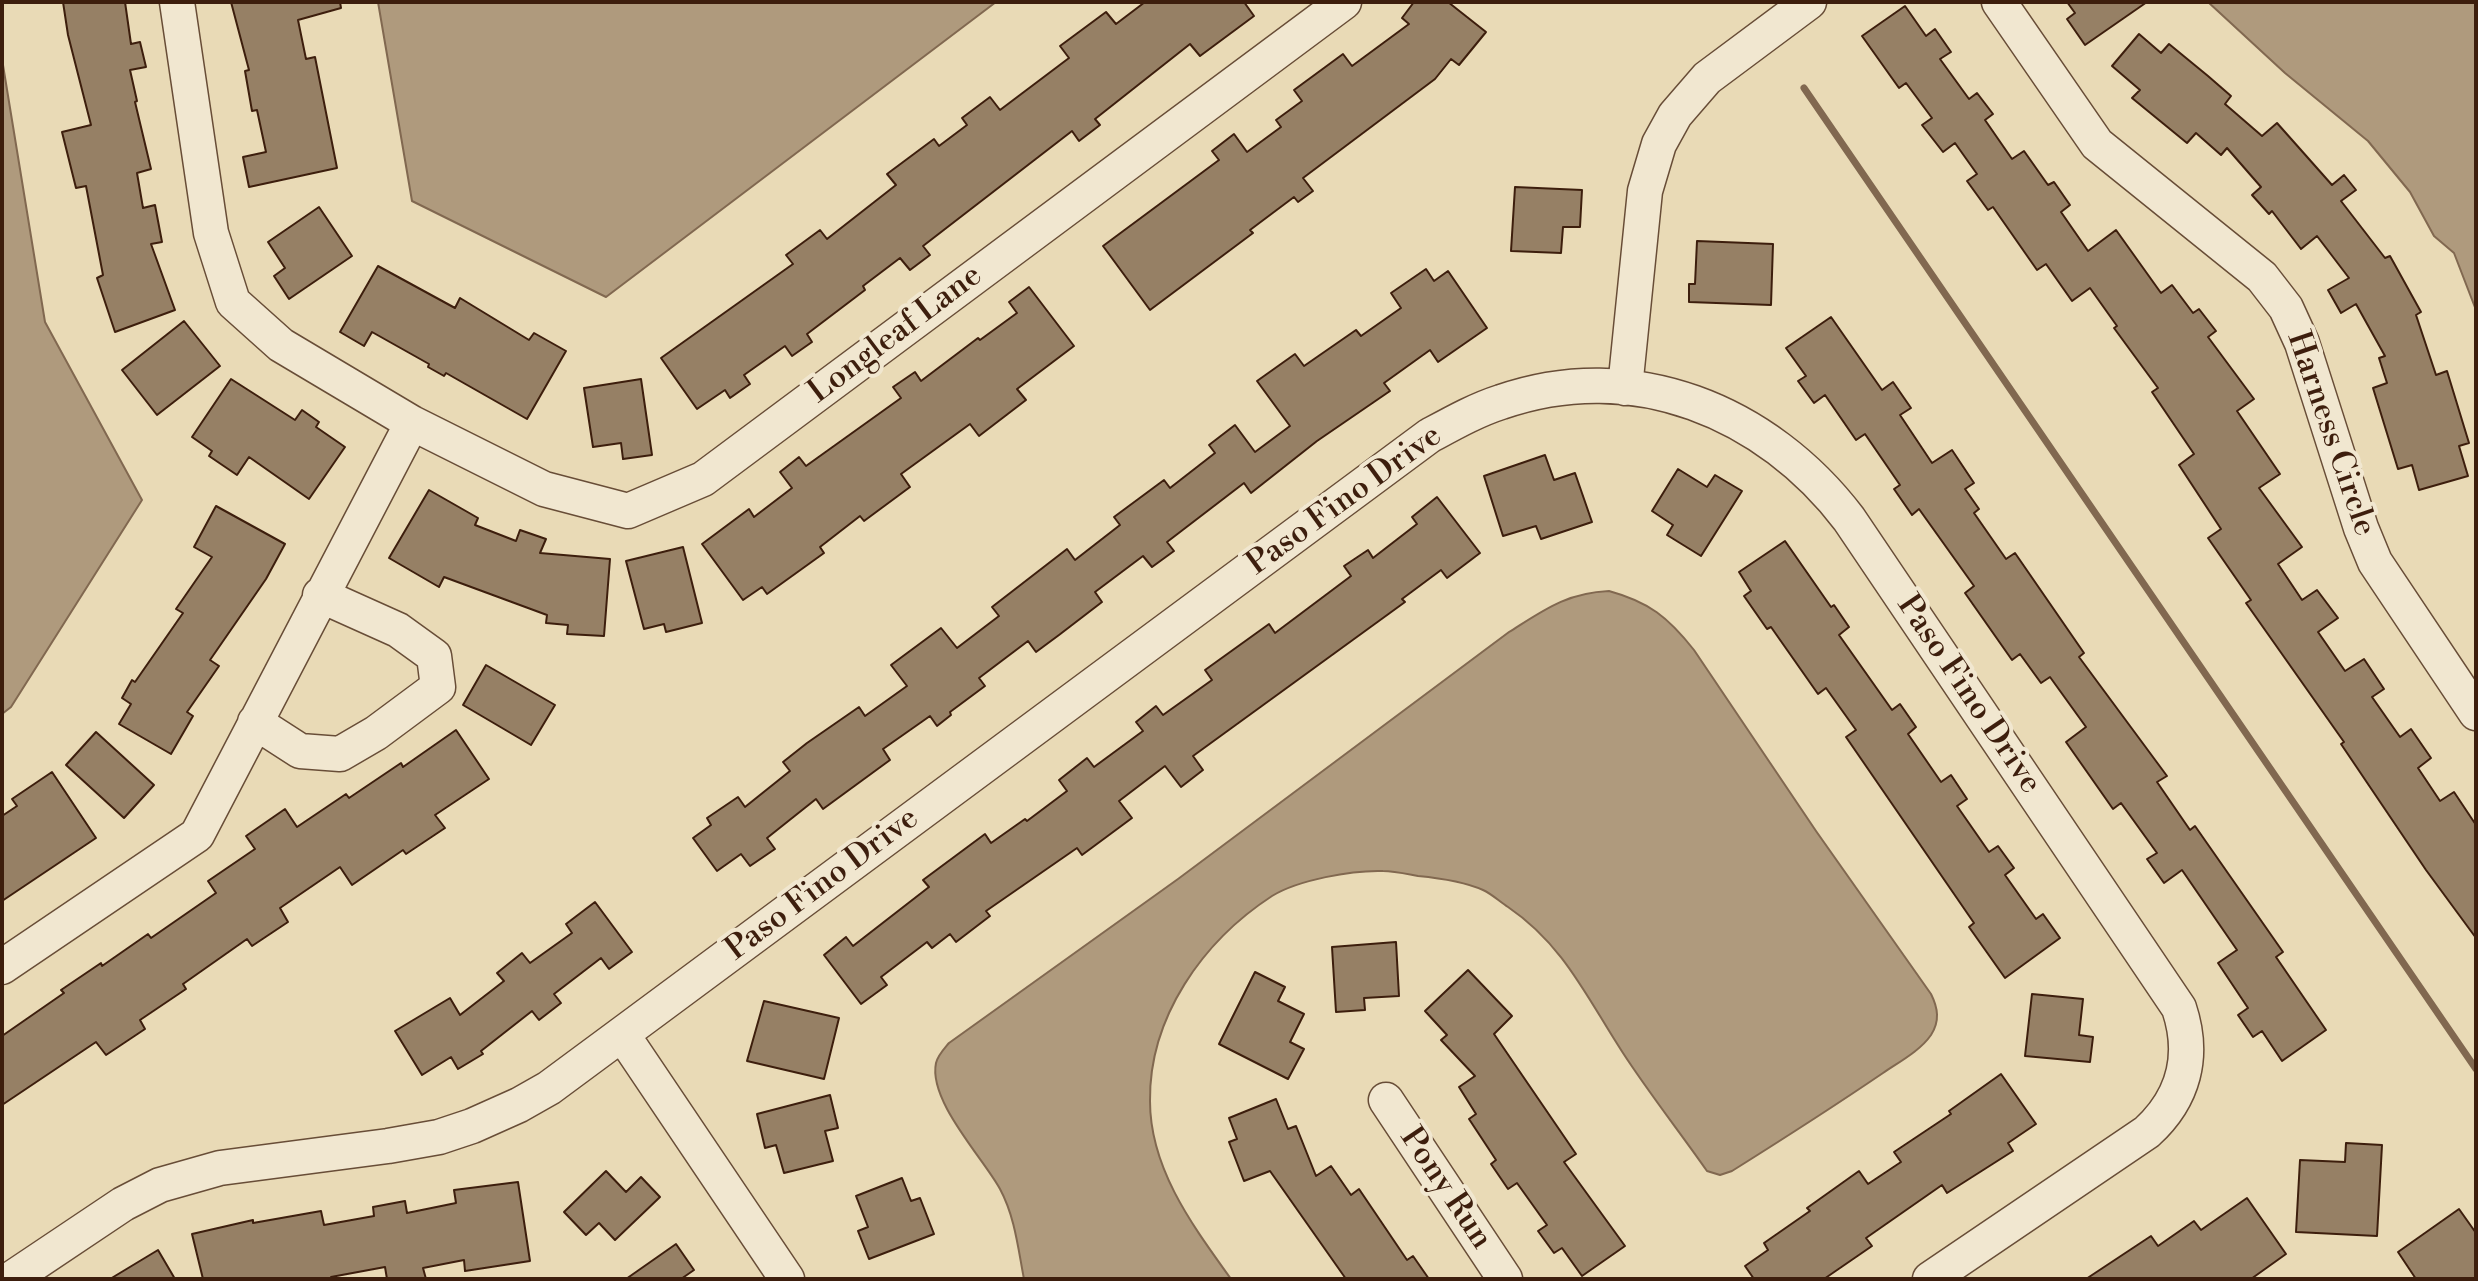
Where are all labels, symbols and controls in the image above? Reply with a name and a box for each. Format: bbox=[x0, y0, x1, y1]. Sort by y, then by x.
street label: Longleaf Lane bbox=[802, 257, 990, 413]
street label: Harness Circle bbox=[2277, 327, 2383, 541]
street label: Paso Fino Drive bbox=[1240, 417, 1450, 585]
street label: Paso Fino Drive bbox=[1887, 588, 2049, 802]
street label: Paso Fino Drive bbox=[719, 800, 927, 970]
street label: Pony Run bbox=[1390, 1121, 1500, 1257]

